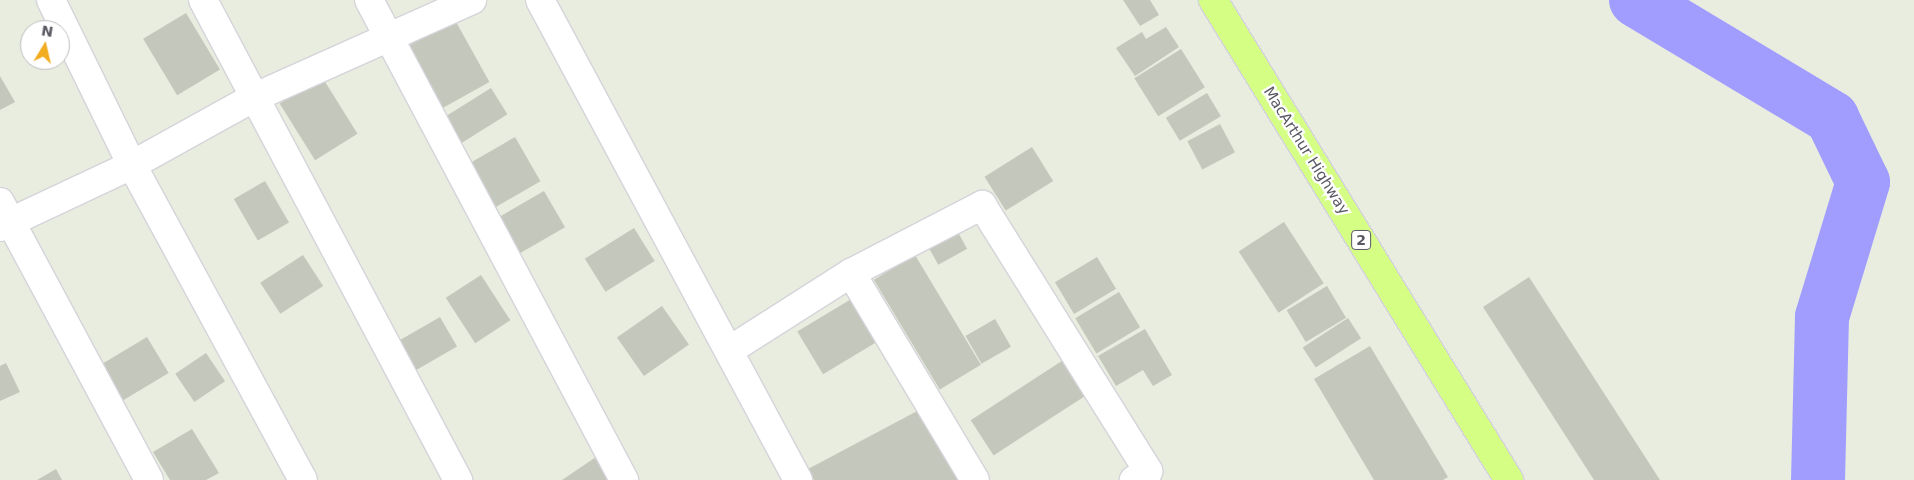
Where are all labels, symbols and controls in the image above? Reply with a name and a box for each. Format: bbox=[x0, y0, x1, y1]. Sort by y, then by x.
north arrow bbox=[20, 20, 70, 70]
text: N bbox=[40, 22, 54, 40]
street label: MacArthur Highway bbox=[1259, 84, 1353, 218]
road number: 2 bbox=[1351, 228, 1371, 252]

